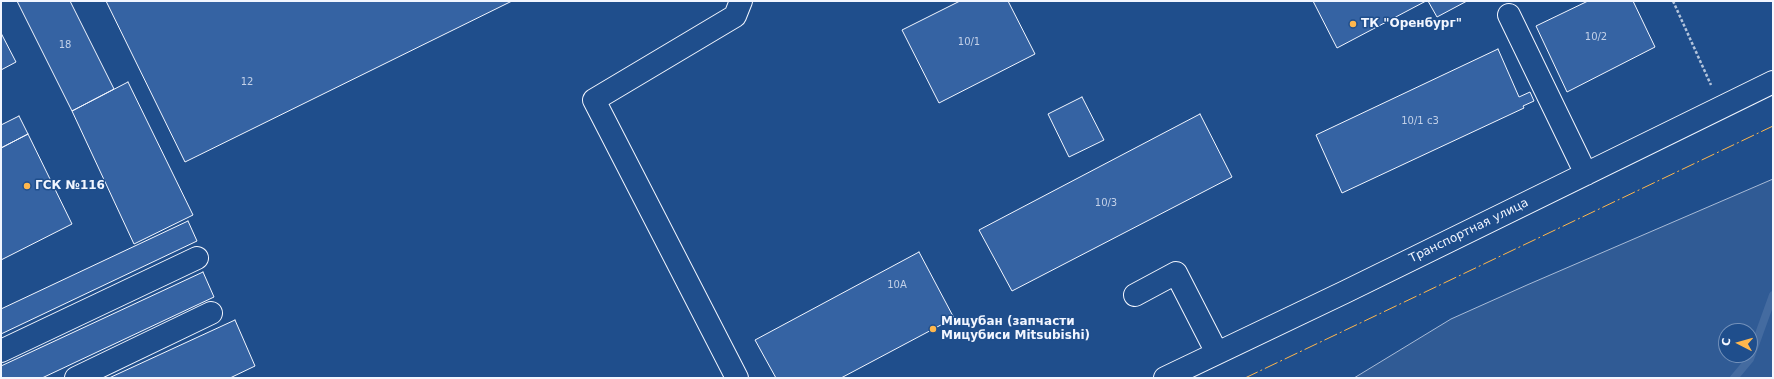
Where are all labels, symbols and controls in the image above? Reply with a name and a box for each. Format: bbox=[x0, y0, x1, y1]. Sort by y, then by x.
place label: ТК "Оренбург" bbox=[1361, 17, 1462, 31]
marker: ТК "Оренбург" bbox=[1348, 19, 1358, 29]
house number: 10/2 bbox=[1585, 31, 1607, 43]
house number: 10/1 bbox=[958, 36, 980, 48]
house number: 18 bbox=[59, 39, 71, 51]
house number: 12 bbox=[241, 76, 253, 88]
house number: 10/1 с3 bbox=[1401, 115, 1439, 127]
place label: ГСК №116 bbox=[35, 179, 105, 193]
marker: ГСК №116 bbox=[22, 181, 32, 191]
street label: Транспортная улица bbox=[1407, 196, 1531, 266]
house number: 10/3 bbox=[1095, 197, 1117, 209]
house number: 10А bbox=[887, 279, 907, 291]
place label: Мицубан (запчасти Мицубиси Mitsubishi) bbox=[941, 315, 1090, 343]
north arrow bbox=[1718, 323, 1758, 363]
marker: Мицубан (запчасти Мицубиси Mitsubishi) bbox=[928, 324, 938, 334]
text: С bbox=[1720, 337, 1733, 347]

